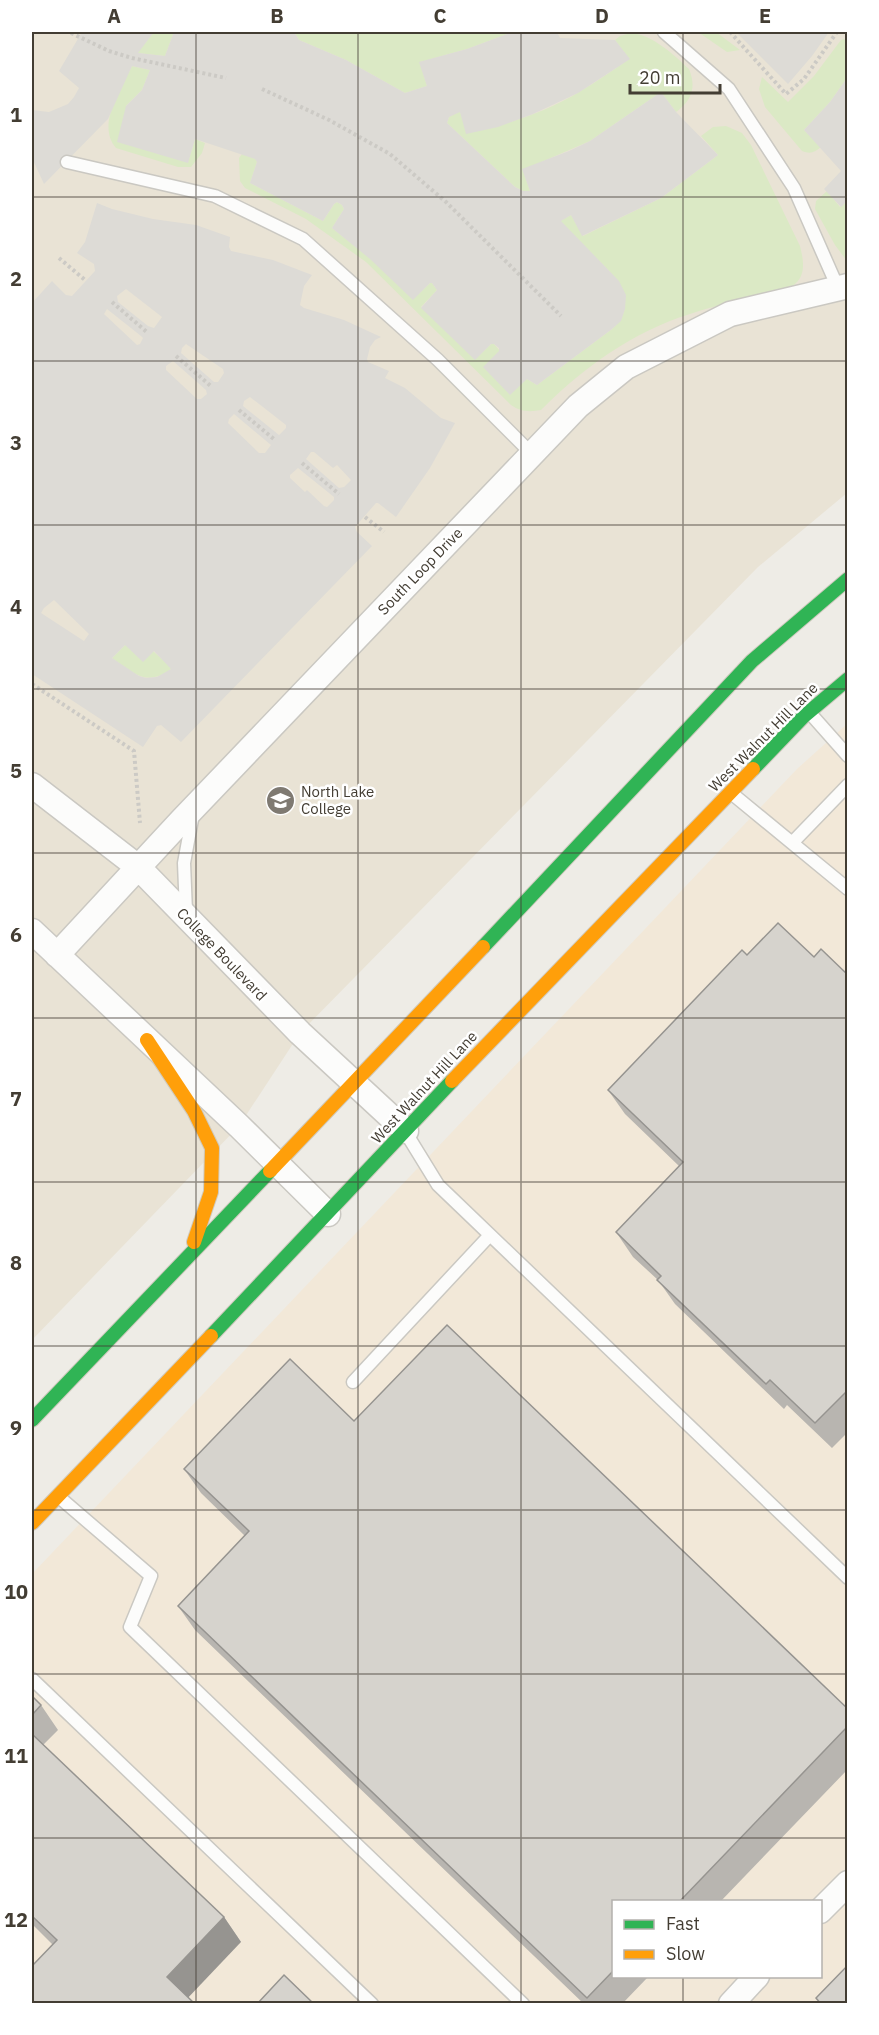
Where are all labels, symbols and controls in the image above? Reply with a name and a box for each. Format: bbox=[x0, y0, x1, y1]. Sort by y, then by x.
text: A bbox=[107, 2, 121, 29]
text: B bbox=[270, 2, 284, 29]
text: C bbox=[433, 2, 447, 29]
text: D bbox=[595, 2, 609, 29]
text: E bbox=[759, 2, 771, 29]
scale bar bbox=[630, 57, 720, 95]
text: 20 m bbox=[639, 66, 681, 89]
text: 1 bbox=[10, 101, 22, 128]
text: 2 bbox=[10, 265, 22, 292]
text: 3 bbox=[10, 429, 22, 456]
street label: South Loop Drive bbox=[374, 523, 466, 619]
text: 4 bbox=[10, 593, 22, 620]
street label: West Walnut Hill Lane bbox=[704, 678, 822, 796]
text: 5 bbox=[10, 757, 22, 784]
place label: North Lake College bbox=[301, 782, 374, 818]
school or university icon: North Lake College bbox=[264, 784, 296, 816]
street label: College Boulevard bbox=[173, 904, 271, 1004]
text: 6 bbox=[10, 921, 22, 948]
street label: West Walnut Hill Lane bbox=[367, 1027, 481, 1147]
text: 7 bbox=[10, 1085, 22, 1112]
text: 8 bbox=[10, 1249, 22, 1276]
text: 9 bbox=[10, 1414, 22, 1441]
text: 10 bbox=[4, 1578, 28, 1605]
text: 11 bbox=[4, 1742, 28, 1769]
legend bbox=[612, 1900, 822, 1978]
text: 12 bbox=[4, 1906, 28, 1933]
text: Fast bbox=[666, 1912, 700, 1935]
text: Slow bbox=[666, 1942, 705, 1965]

